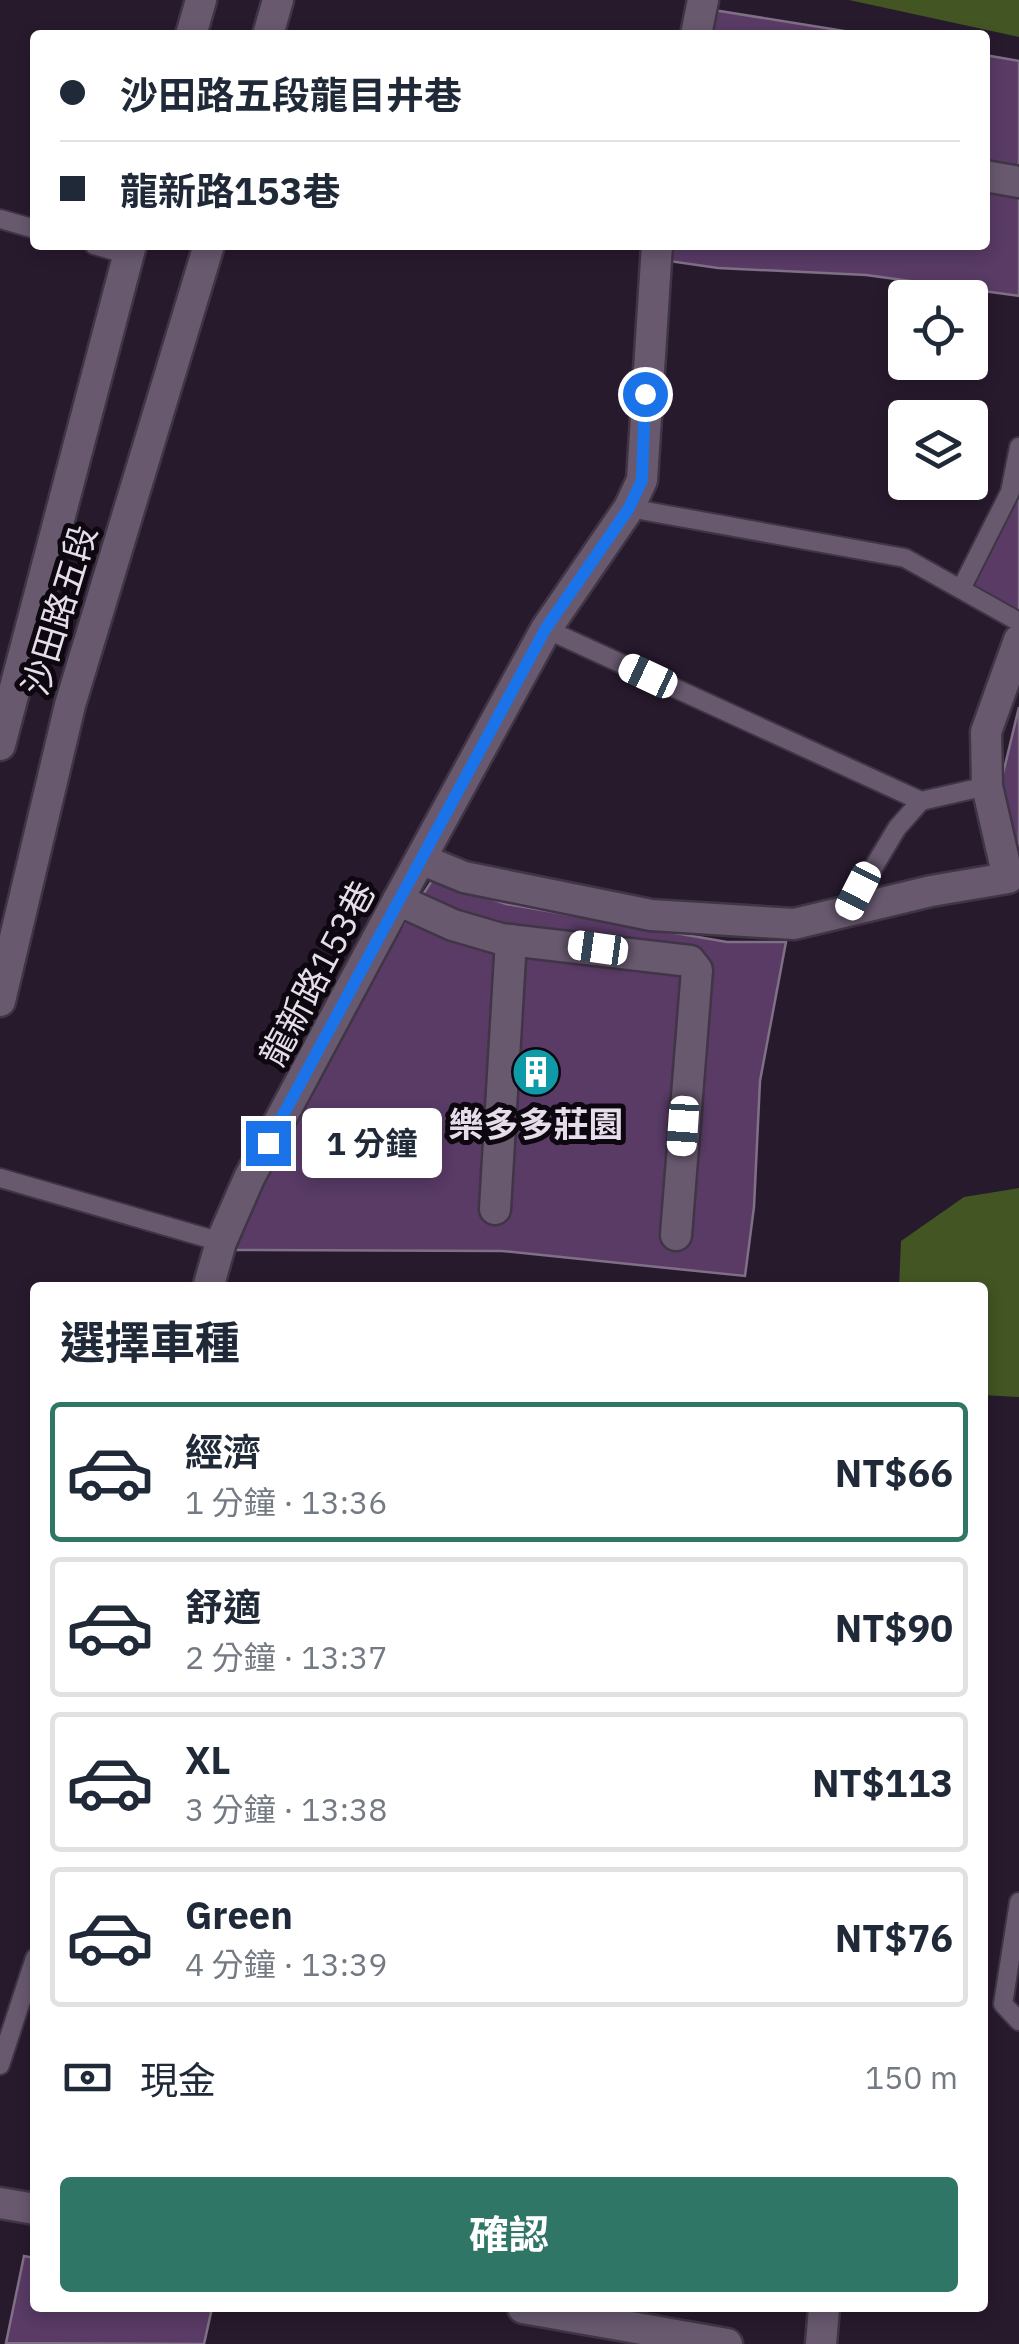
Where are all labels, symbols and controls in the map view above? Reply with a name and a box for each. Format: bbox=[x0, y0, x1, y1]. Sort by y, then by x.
text: 沙田路五段龍目井巷 bbox=[120, 70, 462, 119]
text: 龍新路153巷 bbox=[120, 166, 340, 215]
map controls bbox=[888, 280, 988, 500]
button: locate bbox=[888, 280, 988, 380]
route start bbox=[623, 372, 668, 417]
button: layers bbox=[888, 400, 988, 500]
street label: 沙田路五段 bbox=[11, 520, 107, 700]
car bbox=[614, 650, 682, 702]
car bbox=[831, 857, 885, 925]
street label: 龍新路153巷 bbox=[249, 873, 385, 1073]
car bbox=[566, 929, 630, 967]
building icon: 樂多多莊園 bbox=[510, 1046, 562, 1098]
car bbox=[666, 1095, 700, 1157]
place label: 樂多多莊園 bbox=[448, 1101, 624, 1147]
callout: 1 分鐘 bbox=[303, 1108, 443, 1178]
route end bbox=[246, 1121, 291, 1166]
text: 1 分鐘 bbox=[327, 1122, 417, 1164]
text: 選擇車種 bbox=[60, 1313, 240, 1371]
icon: car bbox=[65, 1427, 155, 1517]
text: 經濟 bbox=[185, 1427, 261, 1476]
text: NT$66 bbox=[835, 1448, 953, 1497]
text: 1 分鐘 · 13:36 bbox=[185, 1481, 387, 1523]
icon: car bbox=[65, 1582, 155, 1672]
text: 舒適 bbox=[185, 1582, 261, 1631]
text: NT$90 bbox=[835, 1603, 953, 1652]
text: 2 分鐘 · 13:37 bbox=[185, 1636, 387, 1678]
text: XL bbox=[185, 1735, 231, 1784]
icon: car bbox=[65, 1737, 155, 1827]
text: NT$113 bbox=[812, 1758, 953, 1807]
text: 3 分鐘 · 13:38 bbox=[185, 1788, 387, 1830]
text: Green bbox=[185, 1890, 293, 1939]
icon: car bbox=[65, 1892, 155, 1982]
text: NT$76 bbox=[835, 1913, 953, 1962]
text: 4 分鐘 · 13:39 bbox=[185, 1943, 387, 1985]
icon: cash bbox=[60, 2050, 115, 2105]
text: 現金 bbox=[140, 2055, 216, 2104]
text: 150 m bbox=[865, 2056, 958, 2098]
button: 確認 bbox=[60, 2177, 958, 2292]

